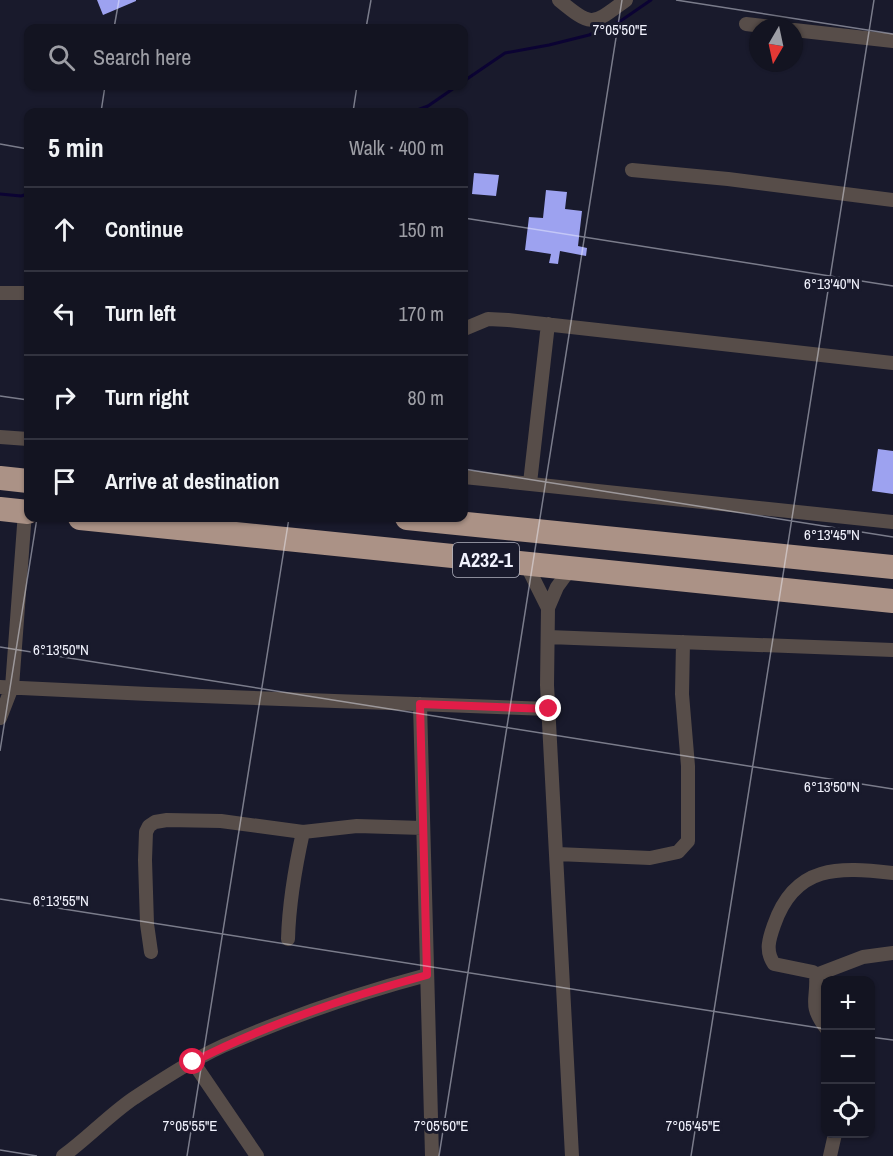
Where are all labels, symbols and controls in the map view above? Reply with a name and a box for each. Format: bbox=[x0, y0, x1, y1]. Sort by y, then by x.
north arrow bbox=[749, 18, 803, 72]
text: 7°05'50"E bbox=[592, 19, 648, 40]
search box bbox=[24, 24, 468, 90]
icon: search bbox=[45, 41, 78, 74]
text: Search here bbox=[93, 42, 191, 72]
text: 5 min bbox=[48, 130, 104, 165]
text: Walk · 400 m bbox=[349, 134, 444, 161]
icon: ahead bbox=[48, 213, 81, 246]
text: Continue bbox=[105, 214, 183, 244]
text: 150 m bbox=[398, 216, 444, 243]
text: 6°13'40"N bbox=[804, 273, 860, 294]
icon: left bbox=[48, 297, 81, 330]
text: Turn left bbox=[105, 298, 176, 328]
text: 170 m bbox=[398, 300, 444, 327]
icon: right bbox=[48, 381, 81, 414]
text: Turn right bbox=[105, 382, 189, 412]
text: 80 m bbox=[408, 384, 444, 411]
icon: arrive bbox=[48, 465, 81, 498]
text: Arrive at destination bbox=[105, 466, 279, 496]
text: 6°13'45"N bbox=[804, 524, 860, 545]
road number: A232-1 bbox=[453, 543, 519, 577]
text: 6°13'50"N bbox=[33, 639, 89, 660]
route end bbox=[535, 695, 561, 721]
text: 6°13'50"N bbox=[804, 776, 860, 797]
text: 6°13'55"N bbox=[33, 890, 89, 911]
map controls bbox=[821, 976, 875, 1138]
button: + bbox=[821, 976, 875, 1030]
button: − bbox=[821, 1030, 875, 1084]
route start bbox=[179, 1048, 205, 1074]
button: locate bbox=[821, 1084, 875, 1138]
text: 7°05'55"E bbox=[162, 1115, 218, 1136]
text: 7°05'50"E bbox=[413, 1115, 469, 1136]
text: 7°05'45"E bbox=[665, 1115, 721, 1136]

